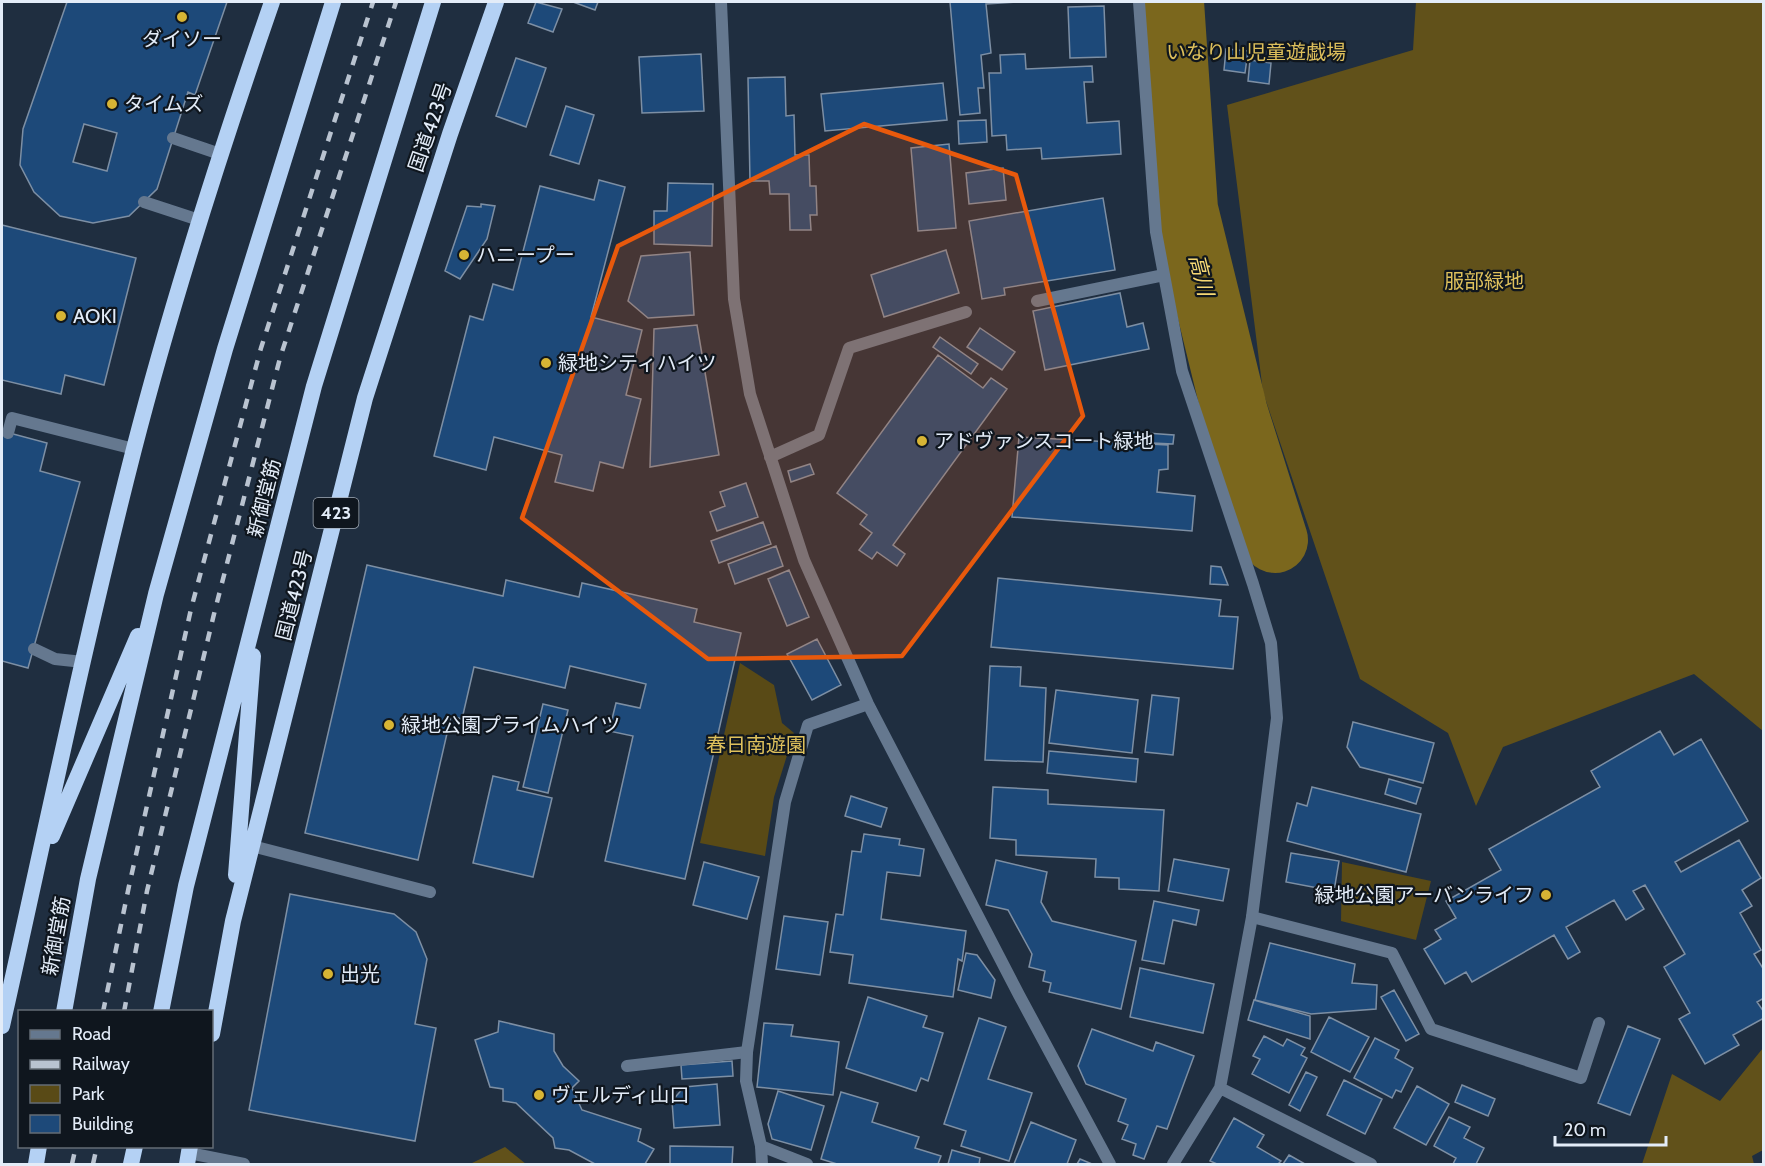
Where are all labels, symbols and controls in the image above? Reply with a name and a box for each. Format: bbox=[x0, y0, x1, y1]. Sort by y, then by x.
marker: ダイソー bbox=[175, 10, 189, 24]
place label: ダイソー bbox=[142, 27, 222, 51]
park label: いなり山児童遊戯場 bbox=[1166, 40, 1346, 64]
street label: 国道423号 bbox=[404, 79, 456, 175]
place label: タイムズ bbox=[124, 92, 204, 116]
marker: タイムズ bbox=[105, 97, 119, 111]
place label: ハニープー bbox=[476, 243, 575, 267]
marker: ハニープー bbox=[457, 248, 471, 262]
water label: 高川 bbox=[1184, 251, 1219, 300]
park label: 服部緑地 bbox=[1444, 269, 1524, 293]
place label: AOKI bbox=[73, 304, 117, 328]
marker: AOKI bbox=[54, 309, 68, 323]
place label: 緑地シティハイツ bbox=[558, 351, 716, 375]
marker: 緑地シティハイツ bbox=[539, 356, 553, 370]
place label: アドヴァンスコート緑地 bbox=[934, 429, 1154, 453]
marker: アドヴァンスコート緑地 bbox=[915, 434, 929, 448]
street label: 新御堂筋 bbox=[243, 456, 285, 540]
road number: 423 bbox=[314, 498, 358, 528]
street label: 国道423号 bbox=[271, 547, 317, 643]
place label: 緑地公園プライムハイツ bbox=[401, 713, 620, 737]
marker: 緑地公園プライムハイツ bbox=[382, 718, 396, 732]
park label: 春日南遊園 bbox=[706, 733, 806, 757]
place label: 緑地公園アーバンライフ bbox=[1314, 883, 1534, 907]
marker: 緑地公園アーバンライフ bbox=[1539, 888, 1553, 902]
street label: 新御堂筋 bbox=[37, 895, 75, 977]
place label: 出光 bbox=[340, 962, 380, 986]
marker: 出光 bbox=[321, 967, 335, 981]
legend bbox=[18, 1010, 213, 1148]
text: Road bbox=[72, 1023, 111, 1045]
text: Railway bbox=[72, 1053, 130, 1075]
text: Park bbox=[72, 1083, 105, 1105]
place label: ヴェルディ山口 bbox=[551, 1083, 690, 1107]
marker: ヴェルディ山口 bbox=[532, 1088, 546, 1102]
scale bar bbox=[1555, 1109, 1666, 1147]
text: Building bbox=[72, 1113, 134, 1135]
text: 20 m bbox=[1564, 1119, 1606, 1141]

